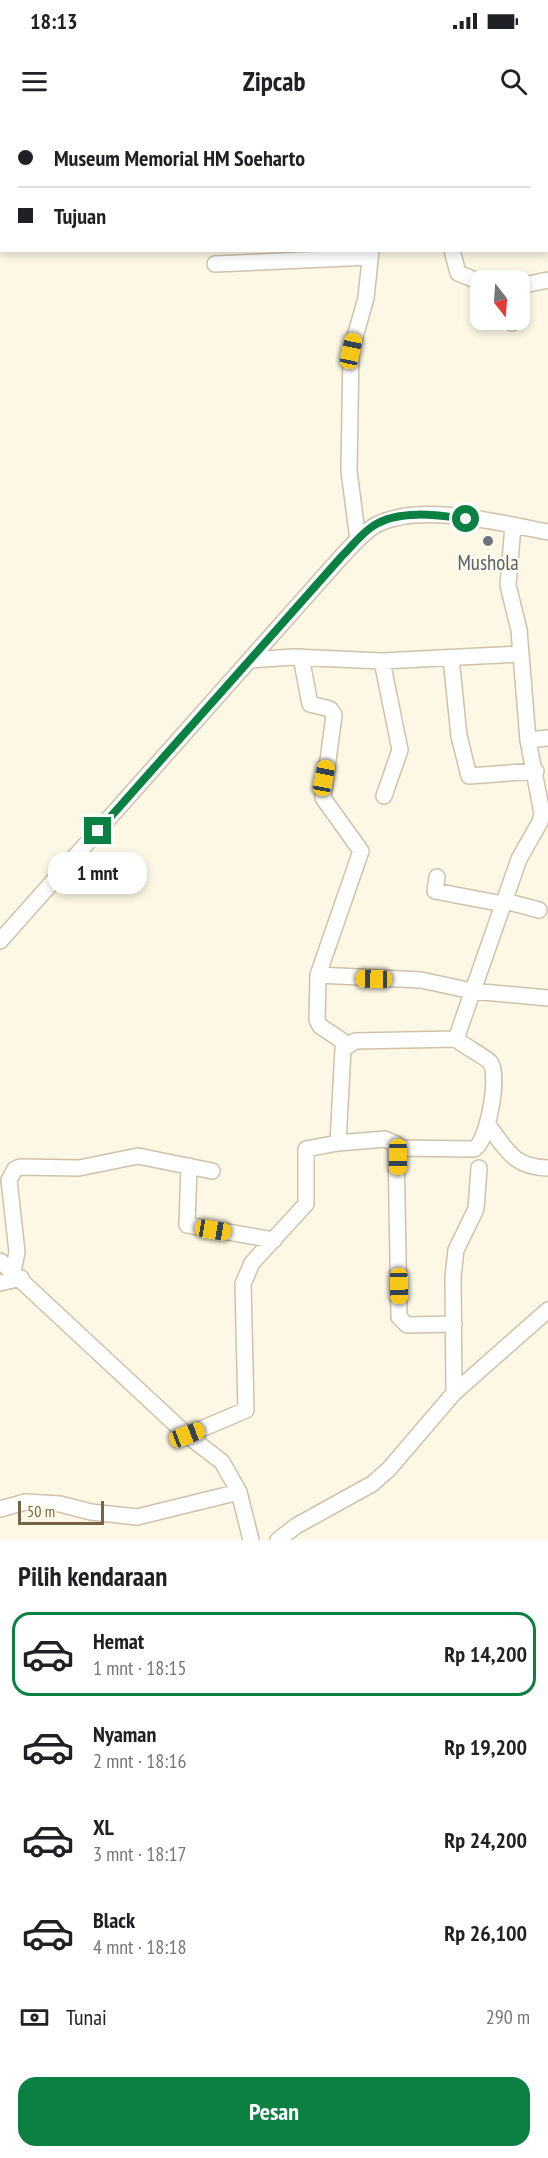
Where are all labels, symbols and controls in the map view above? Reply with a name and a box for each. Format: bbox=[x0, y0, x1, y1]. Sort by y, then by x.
text: 18:13 bbox=[30, 7, 78, 35]
text: Zipcab bbox=[243, 64, 305, 98]
icon: menu bbox=[18, 65, 51, 98]
icon: search bbox=[497, 65, 530, 98]
text: Museum Memorial HM Soeharto bbox=[54, 144, 305, 172]
text: Tujuan bbox=[54, 202, 106, 230]
north arrow bbox=[470, 270, 530, 330]
map controls bbox=[470, 270, 530, 330]
car bbox=[338, 332, 364, 370]
route start bbox=[452, 505, 479, 532]
marker: Mushola bbox=[481, 534, 495, 548]
place label: Mushola bbox=[457, 549, 519, 576]
car bbox=[312, 759, 336, 797]
route end bbox=[84, 817, 111, 844]
callout: 1 mnt bbox=[48, 852, 148, 894]
text: 1 mnt bbox=[77, 860, 118, 886]
car bbox=[356, 970, 392, 988]
car bbox=[389, 1139, 407, 1175]
car bbox=[194, 1218, 232, 1242]
car bbox=[390, 1268, 408, 1304]
car bbox=[167, 1420, 207, 1450]
scale bar bbox=[18, 1498, 104, 1526]
text: 50 m bbox=[27, 1501, 55, 1521]
text: Pilih kendaraan bbox=[18, 1559, 167, 1593]
icon: car bbox=[21, 1627, 75, 1681]
text: Hemat bbox=[93, 1627, 144, 1655]
text: Rp 14,200 bbox=[444, 1640, 527, 1668]
text: 1 mnt · 18:15 bbox=[93, 1655, 186, 1681]
icon: car bbox=[21, 1720, 75, 1774]
text: Nyaman bbox=[93, 1720, 156, 1748]
text: Rp 19,200 bbox=[444, 1733, 527, 1761]
text: 2 mnt · 18:16 bbox=[93, 1748, 186, 1774]
icon: car bbox=[21, 1813, 75, 1867]
text: XL bbox=[93, 1813, 114, 1841]
text: Rp 24,200 bbox=[444, 1826, 527, 1854]
text: 3 mnt · 18:17 bbox=[93, 1841, 186, 1867]
icon: car bbox=[21, 1906, 75, 1960]
text: Black bbox=[93, 1906, 135, 1934]
text: Rp 26,100 bbox=[444, 1919, 527, 1947]
text: 4 mnt · 18:18 bbox=[93, 1934, 186, 1960]
icon: cash bbox=[18, 2001, 51, 2034]
text: Tunai bbox=[66, 2003, 107, 2031]
text: 290 m bbox=[486, 2004, 530, 2030]
button: Pesan bbox=[18, 2077, 530, 2146]

